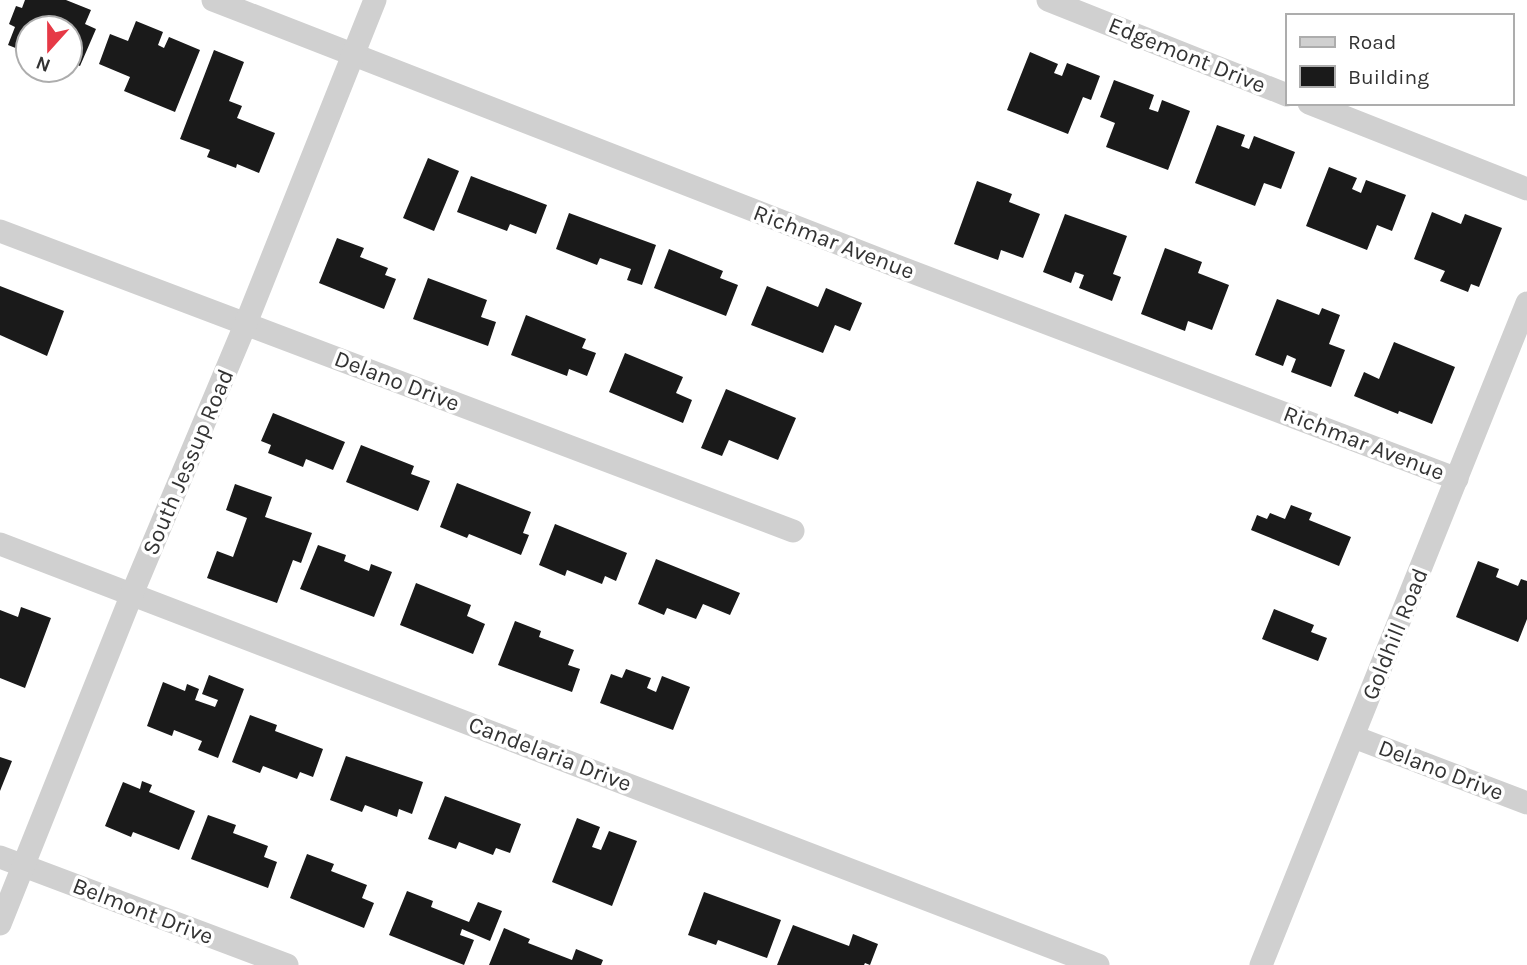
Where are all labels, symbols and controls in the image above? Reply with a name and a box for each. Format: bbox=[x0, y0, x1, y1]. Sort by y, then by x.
street label: Edgemont Drive bbox=[1104, 11, 1270, 99]
north arrow bbox=[14, 14, 84, 84]
legend bbox=[1286, 14, 1513, 105]
text: Road bbox=[1348, 30, 1396, 54]
text: N bbox=[33, 51, 54, 77]
text: Building bbox=[1348, 65, 1429, 89]
street label: Richmar Avenue bbox=[750, 199, 918, 285]
street label: Delano Drive bbox=[331, 345, 463, 417]
street label: South Jessup Road bbox=[137, 365, 239, 559]
street label: Richmar Avenue bbox=[1280, 400, 1448, 486]
street label: Goldhill Road bbox=[1356, 564, 1434, 704]
street label: Candelaria Drive bbox=[465, 711, 635, 797]
street label: Delano Drive bbox=[1375, 734, 1507, 806]
street label: Belmont Drive bbox=[69, 872, 217, 950]

